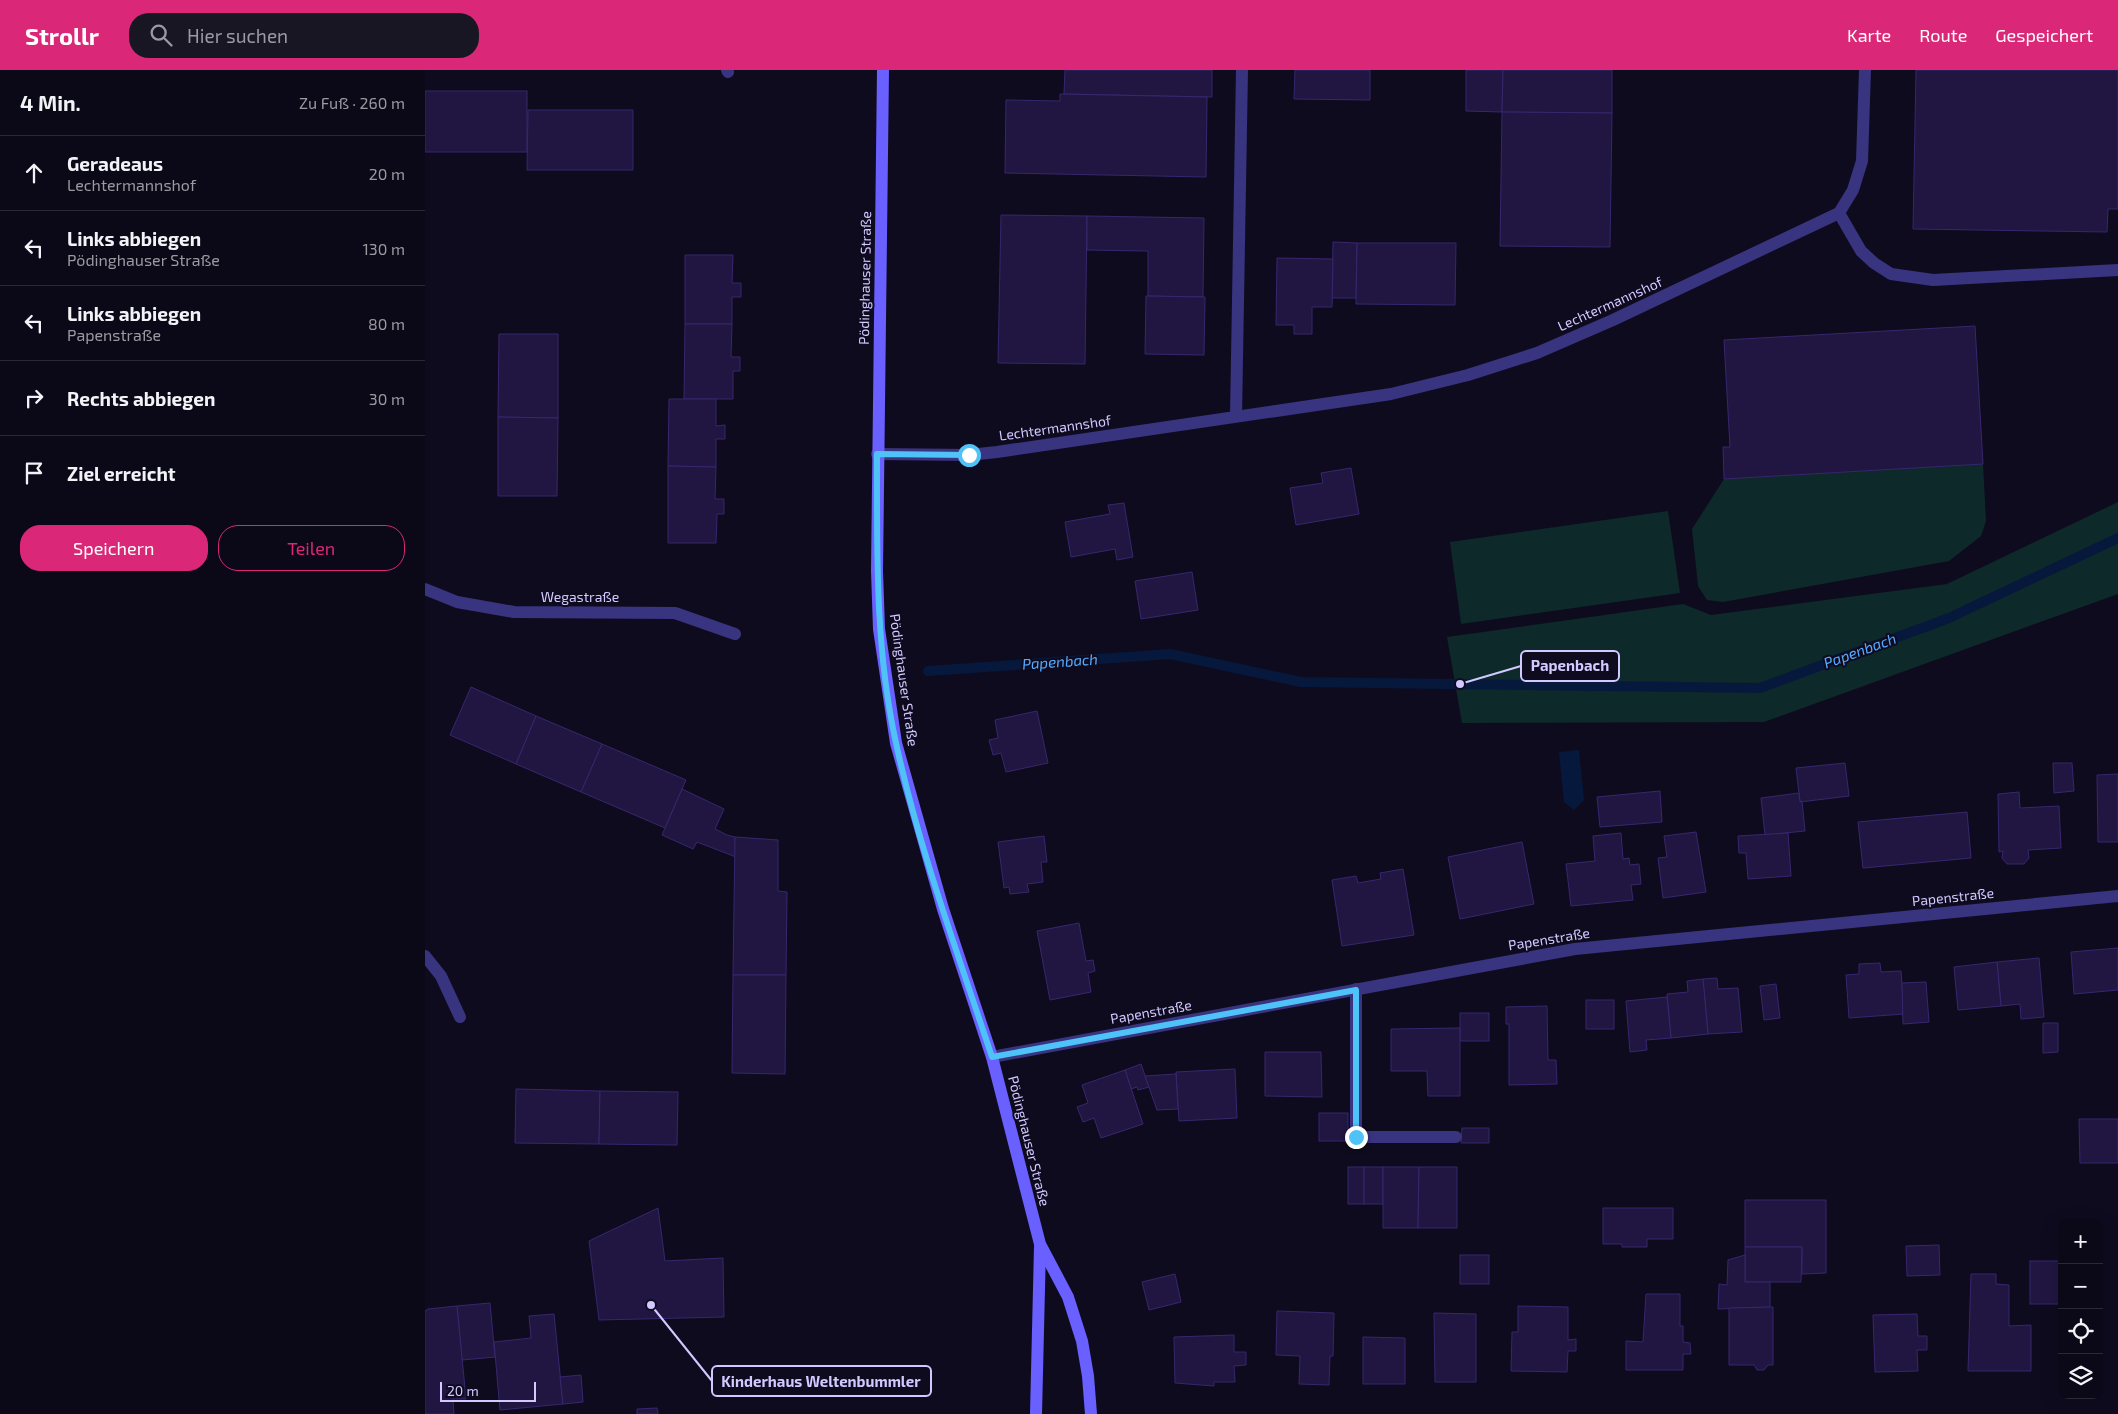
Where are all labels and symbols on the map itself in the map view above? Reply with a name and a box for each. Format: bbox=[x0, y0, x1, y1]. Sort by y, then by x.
street label: Pödinghauser Straße bbox=[855, 211, 874, 345]
street label: Lechtermannshof bbox=[1555, 273, 1665, 334]
street label: Lechtermannshof bbox=[998, 411, 1113, 444]
route start bbox=[958, 444, 981, 467]
street label: Wegastraße bbox=[541, 588, 619, 605]
street label: Pödinghauser Straße bbox=[887, 612, 922, 747]
water label: Papenbach bbox=[1821, 629, 1898, 671]
water label: Papenbach bbox=[1021, 649, 1098, 673]
callout: Papenbach bbox=[1521, 651, 1619, 681]
text: Papenbach bbox=[1531, 656, 1609, 674]
street label: Papenstraße bbox=[1911, 884, 1995, 909]
street label: Papenstraße bbox=[1507, 924, 1591, 953]
street label: Papenstraße bbox=[1109, 996, 1193, 1027]
street label: Pödinghauser Straße bbox=[1005, 1074, 1054, 1208]
route end bbox=[1345, 1126, 1368, 1149]
callout: Kinderhaus Weltenbummler bbox=[712, 1366, 931, 1396]
text: Kinderhaus Weltenbummler bbox=[721, 1372, 921, 1390]
scale bar bbox=[440, 1379, 536, 1402]

